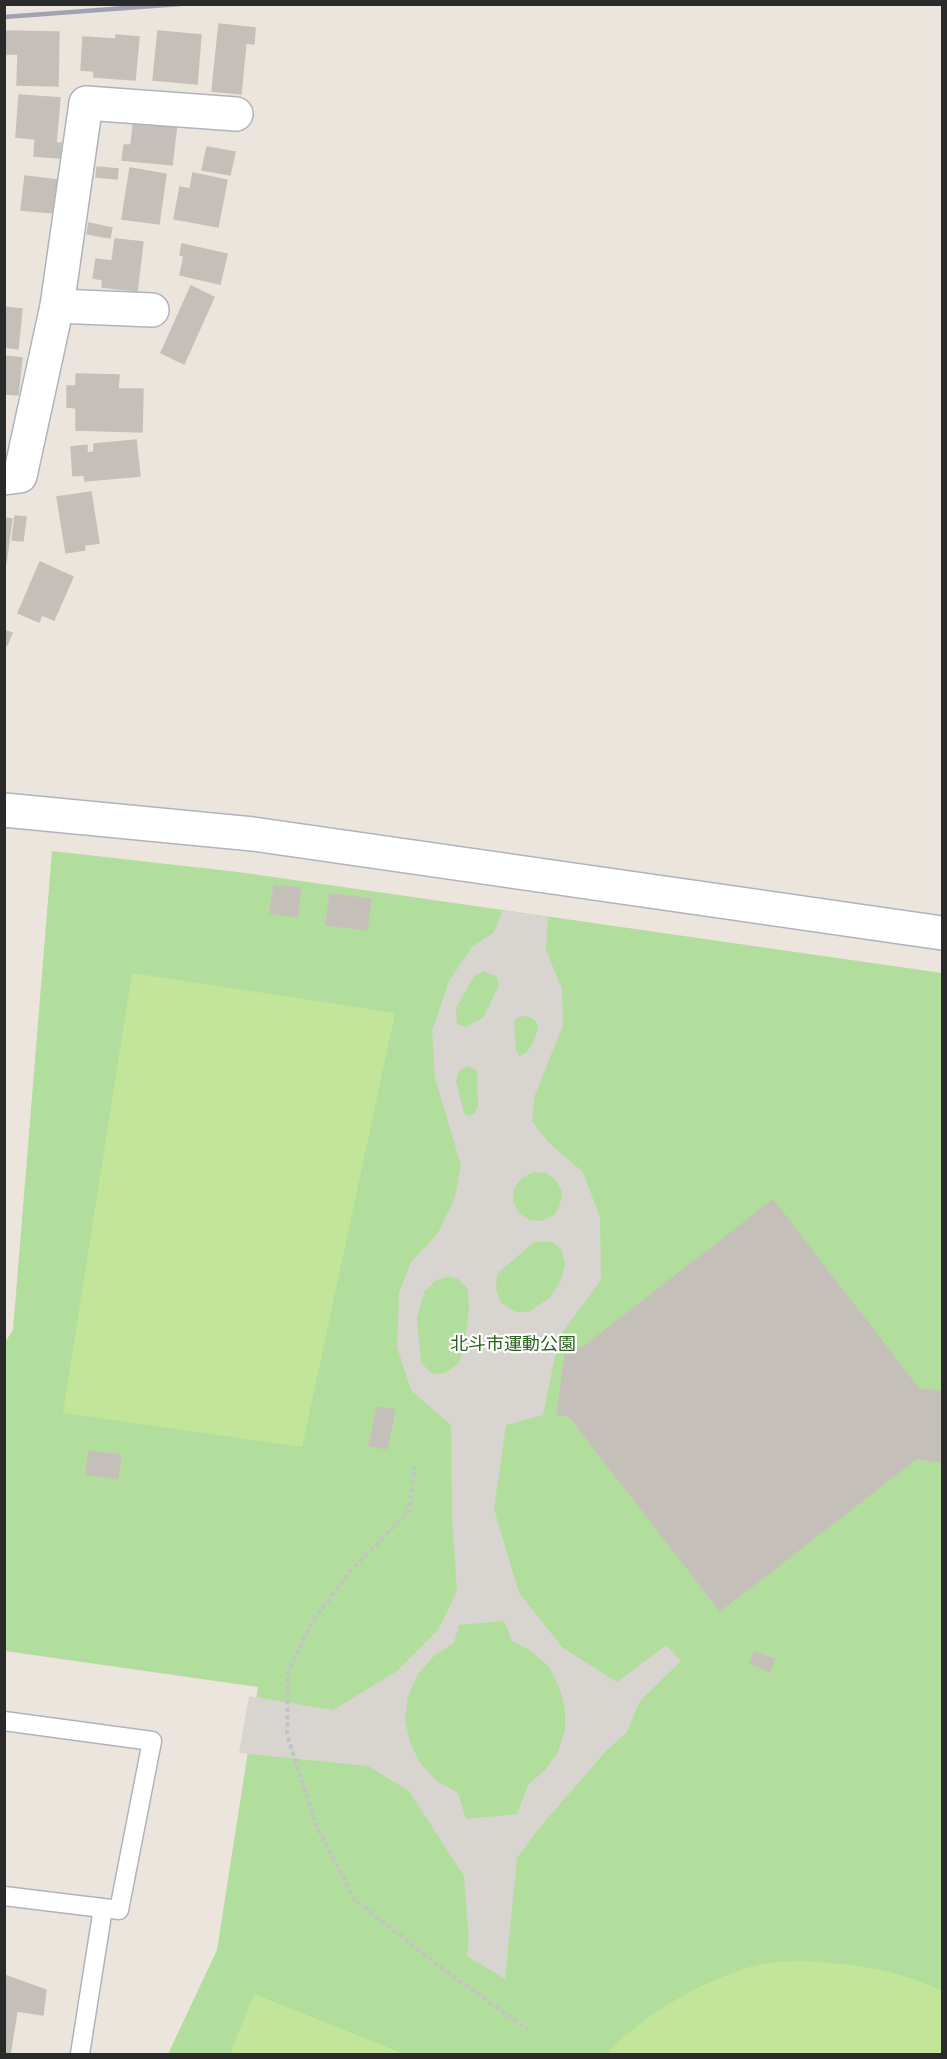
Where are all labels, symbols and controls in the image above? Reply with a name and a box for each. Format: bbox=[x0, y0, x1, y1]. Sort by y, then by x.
park label: 北斗市運動公園 bbox=[450, 1332, 576, 1355]

